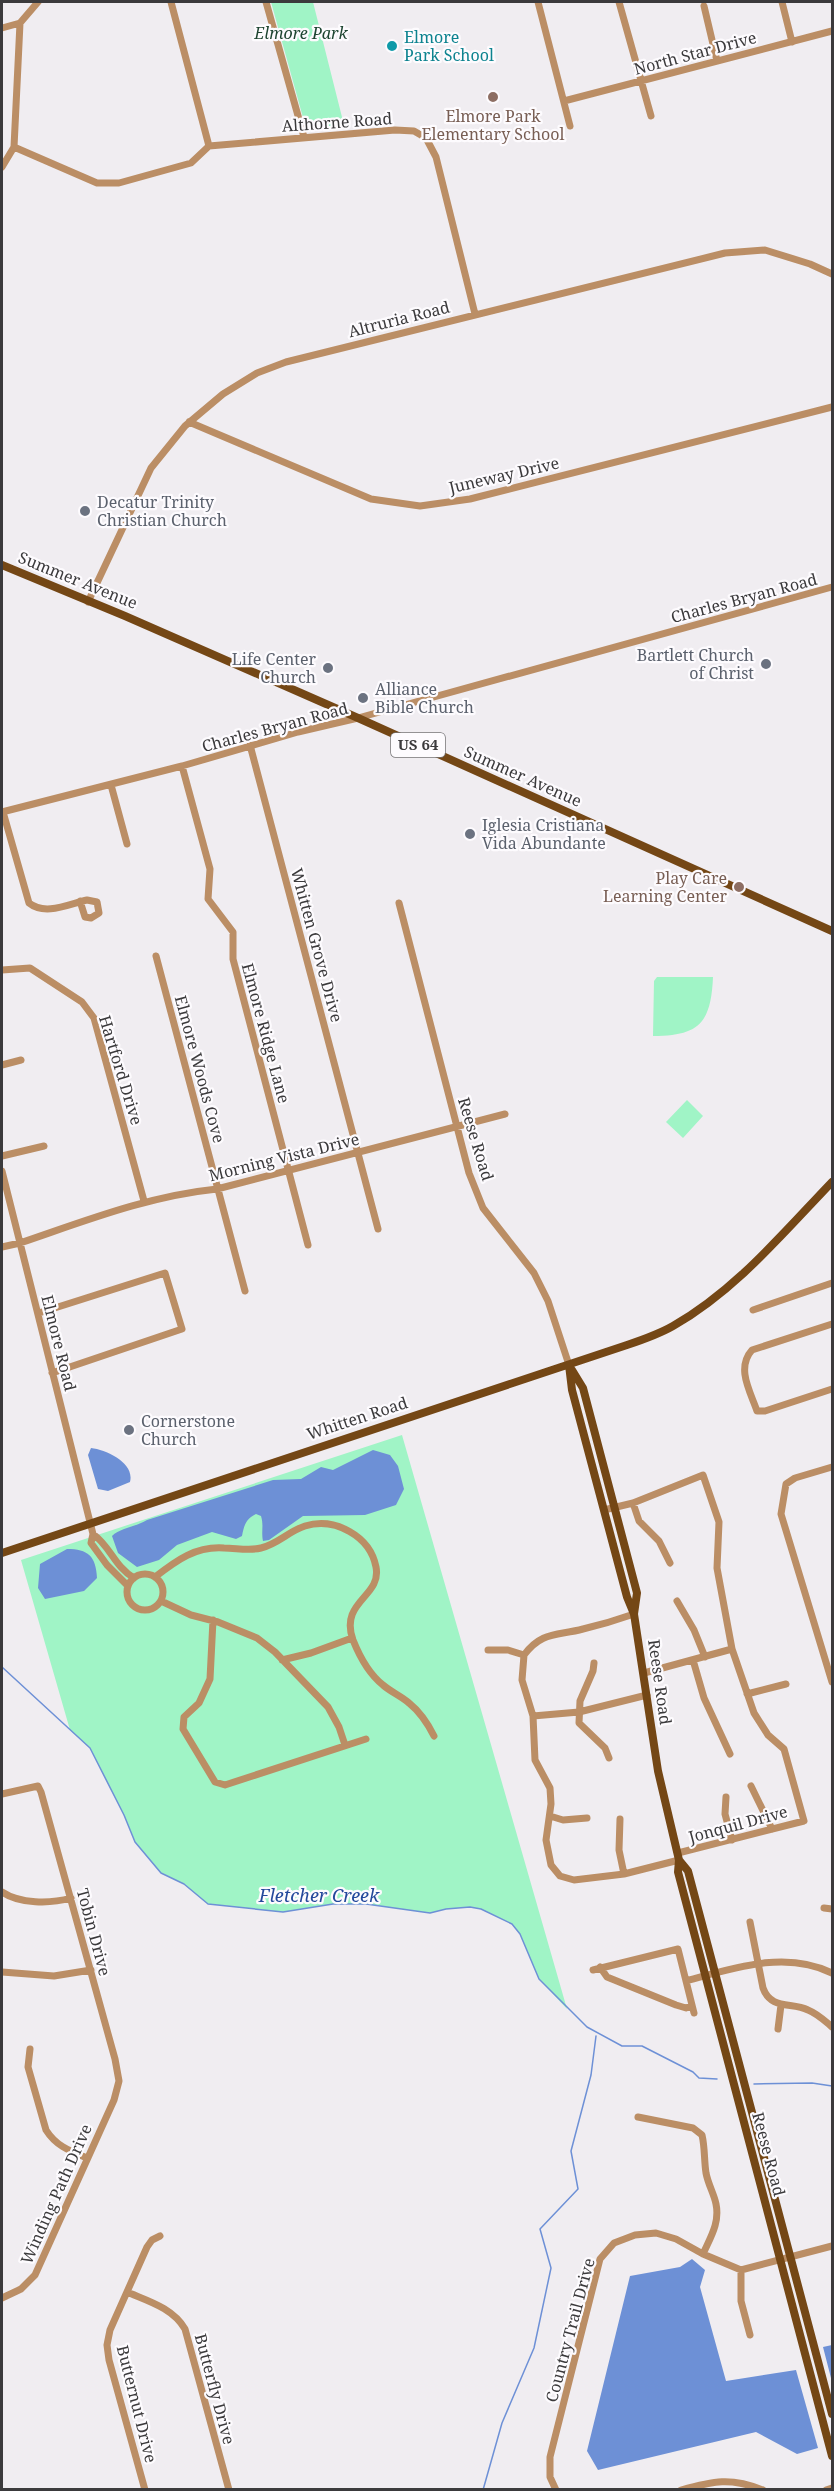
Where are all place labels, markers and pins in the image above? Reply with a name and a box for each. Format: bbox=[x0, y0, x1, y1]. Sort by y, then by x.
place label: Elmore Park School bbox=[404, 26, 494, 66]
marker: Elmore Park School bbox=[385, 39, 399, 53]
marker: Elmore Park Elementary School bbox=[486, 90, 500, 104]
place label: Elmore Park Elementary School bbox=[421, 105, 565, 145]
place label: Decatur Trinity Christian Church bbox=[97, 491, 227, 531]
marker: Decatur Trinity Christian Church bbox=[78, 504, 92, 518]
place label: Bartlett Church of Christ bbox=[637, 644, 754, 684]
place label: Life Center Church bbox=[232, 648, 316, 688]
marker: Bartlett Church of Christ bbox=[759, 657, 773, 671]
marker: Life Center Church bbox=[321, 661, 335, 675]
place label: Alliance Bible Church bbox=[375, 678, 474, 718]
marker: Alliance Bible Church bbox=[356, 691, 370, 705]
place label: Iglesia Cristiana Vida Abundante bbox=[482, 814, 606, 854]
marker: Iglesia Cristiana Vida Abundante bbox=[463, 827, 477, 841]
place label: Play Care Learning Center bbox=[603, 867, 727, 907]
marker: Play Care Learning Center bbox=[732, 880, 746, 894]
place label: Cornerstone Church bbox=[141, 1410, 235, 1450]
marker: Cornerstone Church bbox=[122, 1423, 136, 1437]

